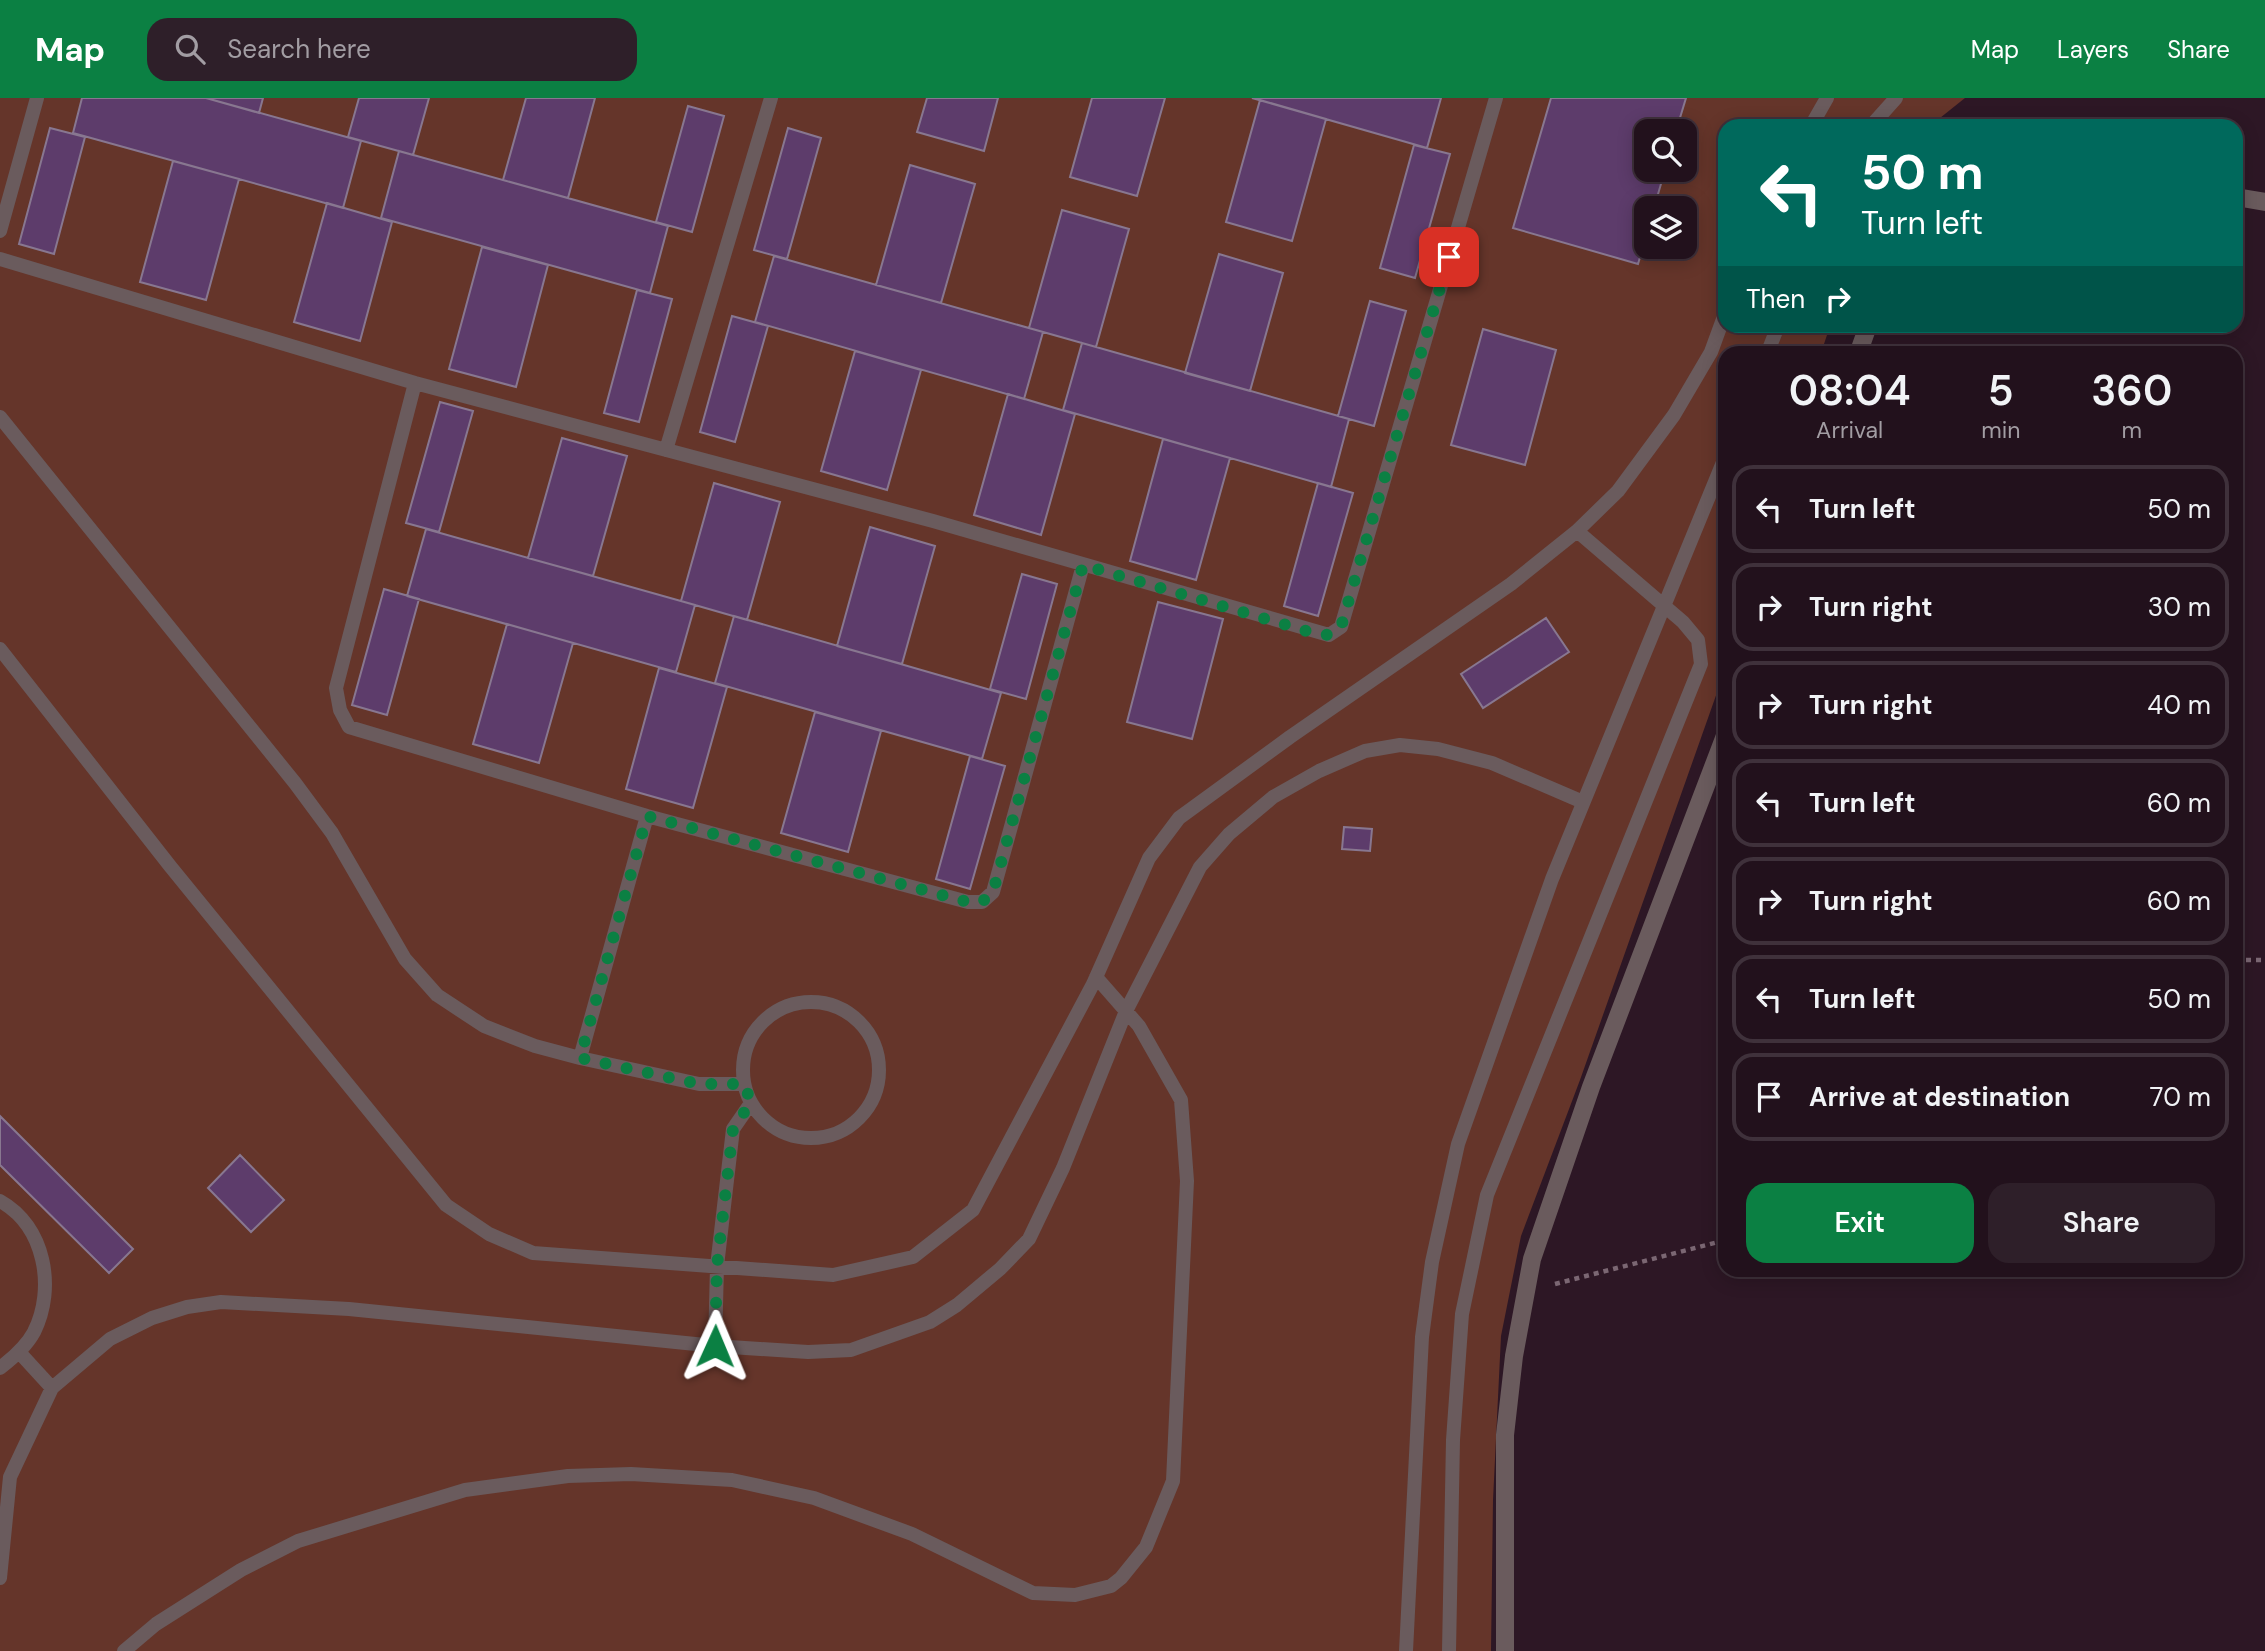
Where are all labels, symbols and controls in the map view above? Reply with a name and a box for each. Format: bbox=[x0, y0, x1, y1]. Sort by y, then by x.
search box bbox=[147, 18, 637, 81]
text: Map bbox=[35, 28, 105, 71]
icon: search bbox=[171, 30, 209, 68]
text: Search here bbox=[227, 32, 371, 66]
text: Map bbox=[1971, 34, 2019, 65]
text: Layers bbox=[2057, 34, 2129, 65]
text: Share bbox=[2167, 34, 2230, 65]
map controls bbox=[1634, 119, 1697, 259]
button: search bbox=[1634, 119, 1697, 182]
text: 50 m bbox=[1861, 140, 1984, 204]
icon: left bbox=[1746, 147, 1837, 238]
button: layers bbox=[1634, 196, 1697, 259]
text: Turn left bbox=[1861, 202, 1983, 244]
pin bbox=[1419, 227, 1479, 287]
icon: arrive bbox=[1430, 238, 1468, 276]
icon: right bbox=[1819, 280, 1857, 318]
text: Then bbox=[1746, 282, 1805, 316]
text: 08:04 bbox=[1789, 363, 1910, 418]
text: 5 bbox=[1988, 363, 2014, 418]
text: 360 bbox=[2091, 363, 2172, 418]
text: Arrival bbox=[1816, 415, 1883, 445]
text: min bbox=[1981, 415, 2020, 445]
text: m bbox=[2121, 415, 2142, 445]
icon: left bbox=[1750, 490, 1788, 528]
text: Turn left bbox=[1809, 492, 1916, 526]
text: 50 m bbox=[2147, 492, 2211, 526]
icon: right bbox=[1750, 588, 1788, 626]
text: Turn right bbox=[1809, 590, 1933, 624]
text: 30 m bbox=[2148, 590, 2211, 624]
icon: right bbox=[1750, 686, 1788, 724]
text: Turn right bbox=[1809, 688, 1933, 722]
text: 40 m bbox=[2147, 688, 2211, 722]
icon: left bbox=[1750, 784, 1788, 822]
text: Turn left bbox=[1809, 786, 1916, 820]
text: 60 m bbox=[2147, 786, 2211, 820]
icon: right bbox=[1750, 882, 1788, 920]
text: Turn right bbox=[1809, 884, 1933, 918]
text: 60 m bbox=[2147, 884, 2211, 918]
icon: left bbox=[1750, 980, 1788, 1018]
text: Turn left bbox=[1809, 982, 1916, 1016]
text: 50 m bbox=[2147, 982, 2211, 1016]
icon: arrive bbox=[1750, 1078, 1788, 1116]
text: Arrive at destination bbox=[1809, 1080, 2070, 1114]
text: 70 m bbox=[2150, 1080, 2211, 1114]
button: Exit bbox=[1746, 1183, 1974, 1263]
button: Share bbox=[1988, 1183, 2215, 1263]
position arrow bbox=[678, 1309, 752, 1383]

